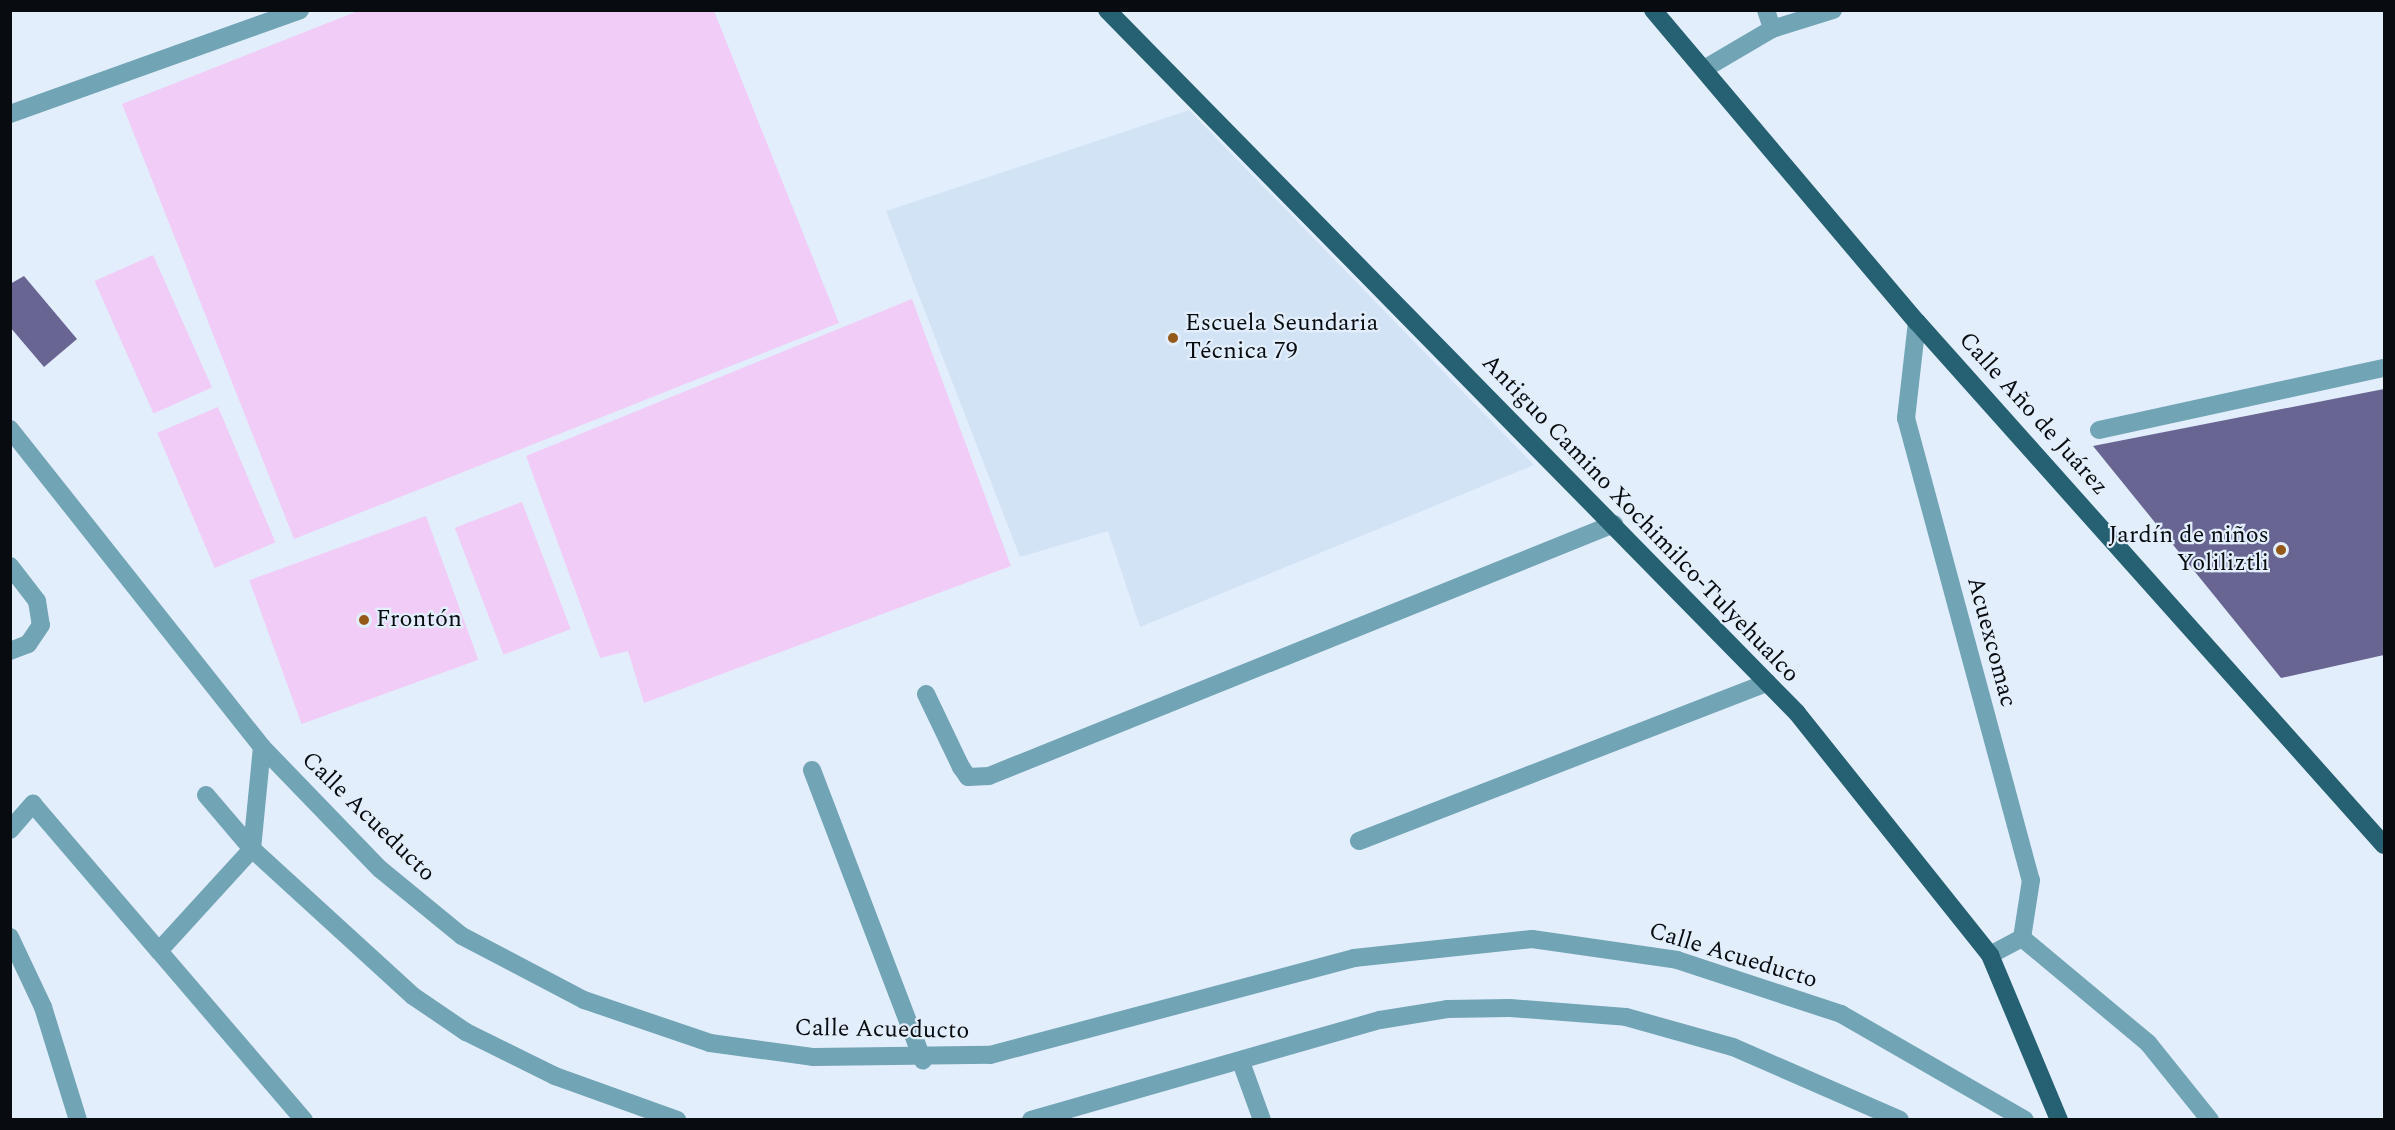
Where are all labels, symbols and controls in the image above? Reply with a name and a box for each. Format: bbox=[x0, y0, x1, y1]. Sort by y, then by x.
place label: Escuela Seundaria Técnica 79 bbox=[1185, 310, 1379, 366]
street label: Calle Año de Juárez bbox=[1952, 326, 2114, 502]
marker: Escuela Seundaria Técnica 79 bbox=[1166, 331, 1180, 345]
street label: Antiguo Camino Xochimilco-Tulyehualco bbox=[1475, 349, 1805, 689]
place label: Jardín de niños Yoliliztli bbox=[2109, 522, 2269, 578]
marker: Jardín de niños Yoliliztli bbox=[2274, 543, 2288, 557]
street label: Acuexcomac bbox=[1960, 574, 2022, 710]
place label: Frontón bbox=[376, 606, 462, 634]
marker: Frontón bbox=[357, 613, 371, 627]
street label: Calle Acueducto bbox=[295, 746, 441, 888]
street label: Calle Acueducto bbox=[1645, 917, 1821, 995]
street label: Calle Acueducto bbox=[794, 1014, 970, 1046]

